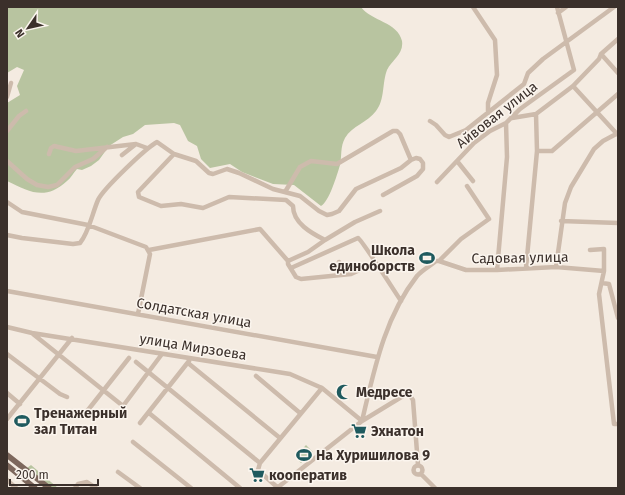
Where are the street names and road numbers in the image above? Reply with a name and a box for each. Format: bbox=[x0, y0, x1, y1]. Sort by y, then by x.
street label: Айвовая улица bbox=[453, 78, 541, 152]
street label: Садовая улица bbox=[471, 249, 569, 267]
street label: Солдатская улица bbox=[135, 295, 253, 331]
street label: улица Мирзоева bbox=[138, 330, 248, 364]

